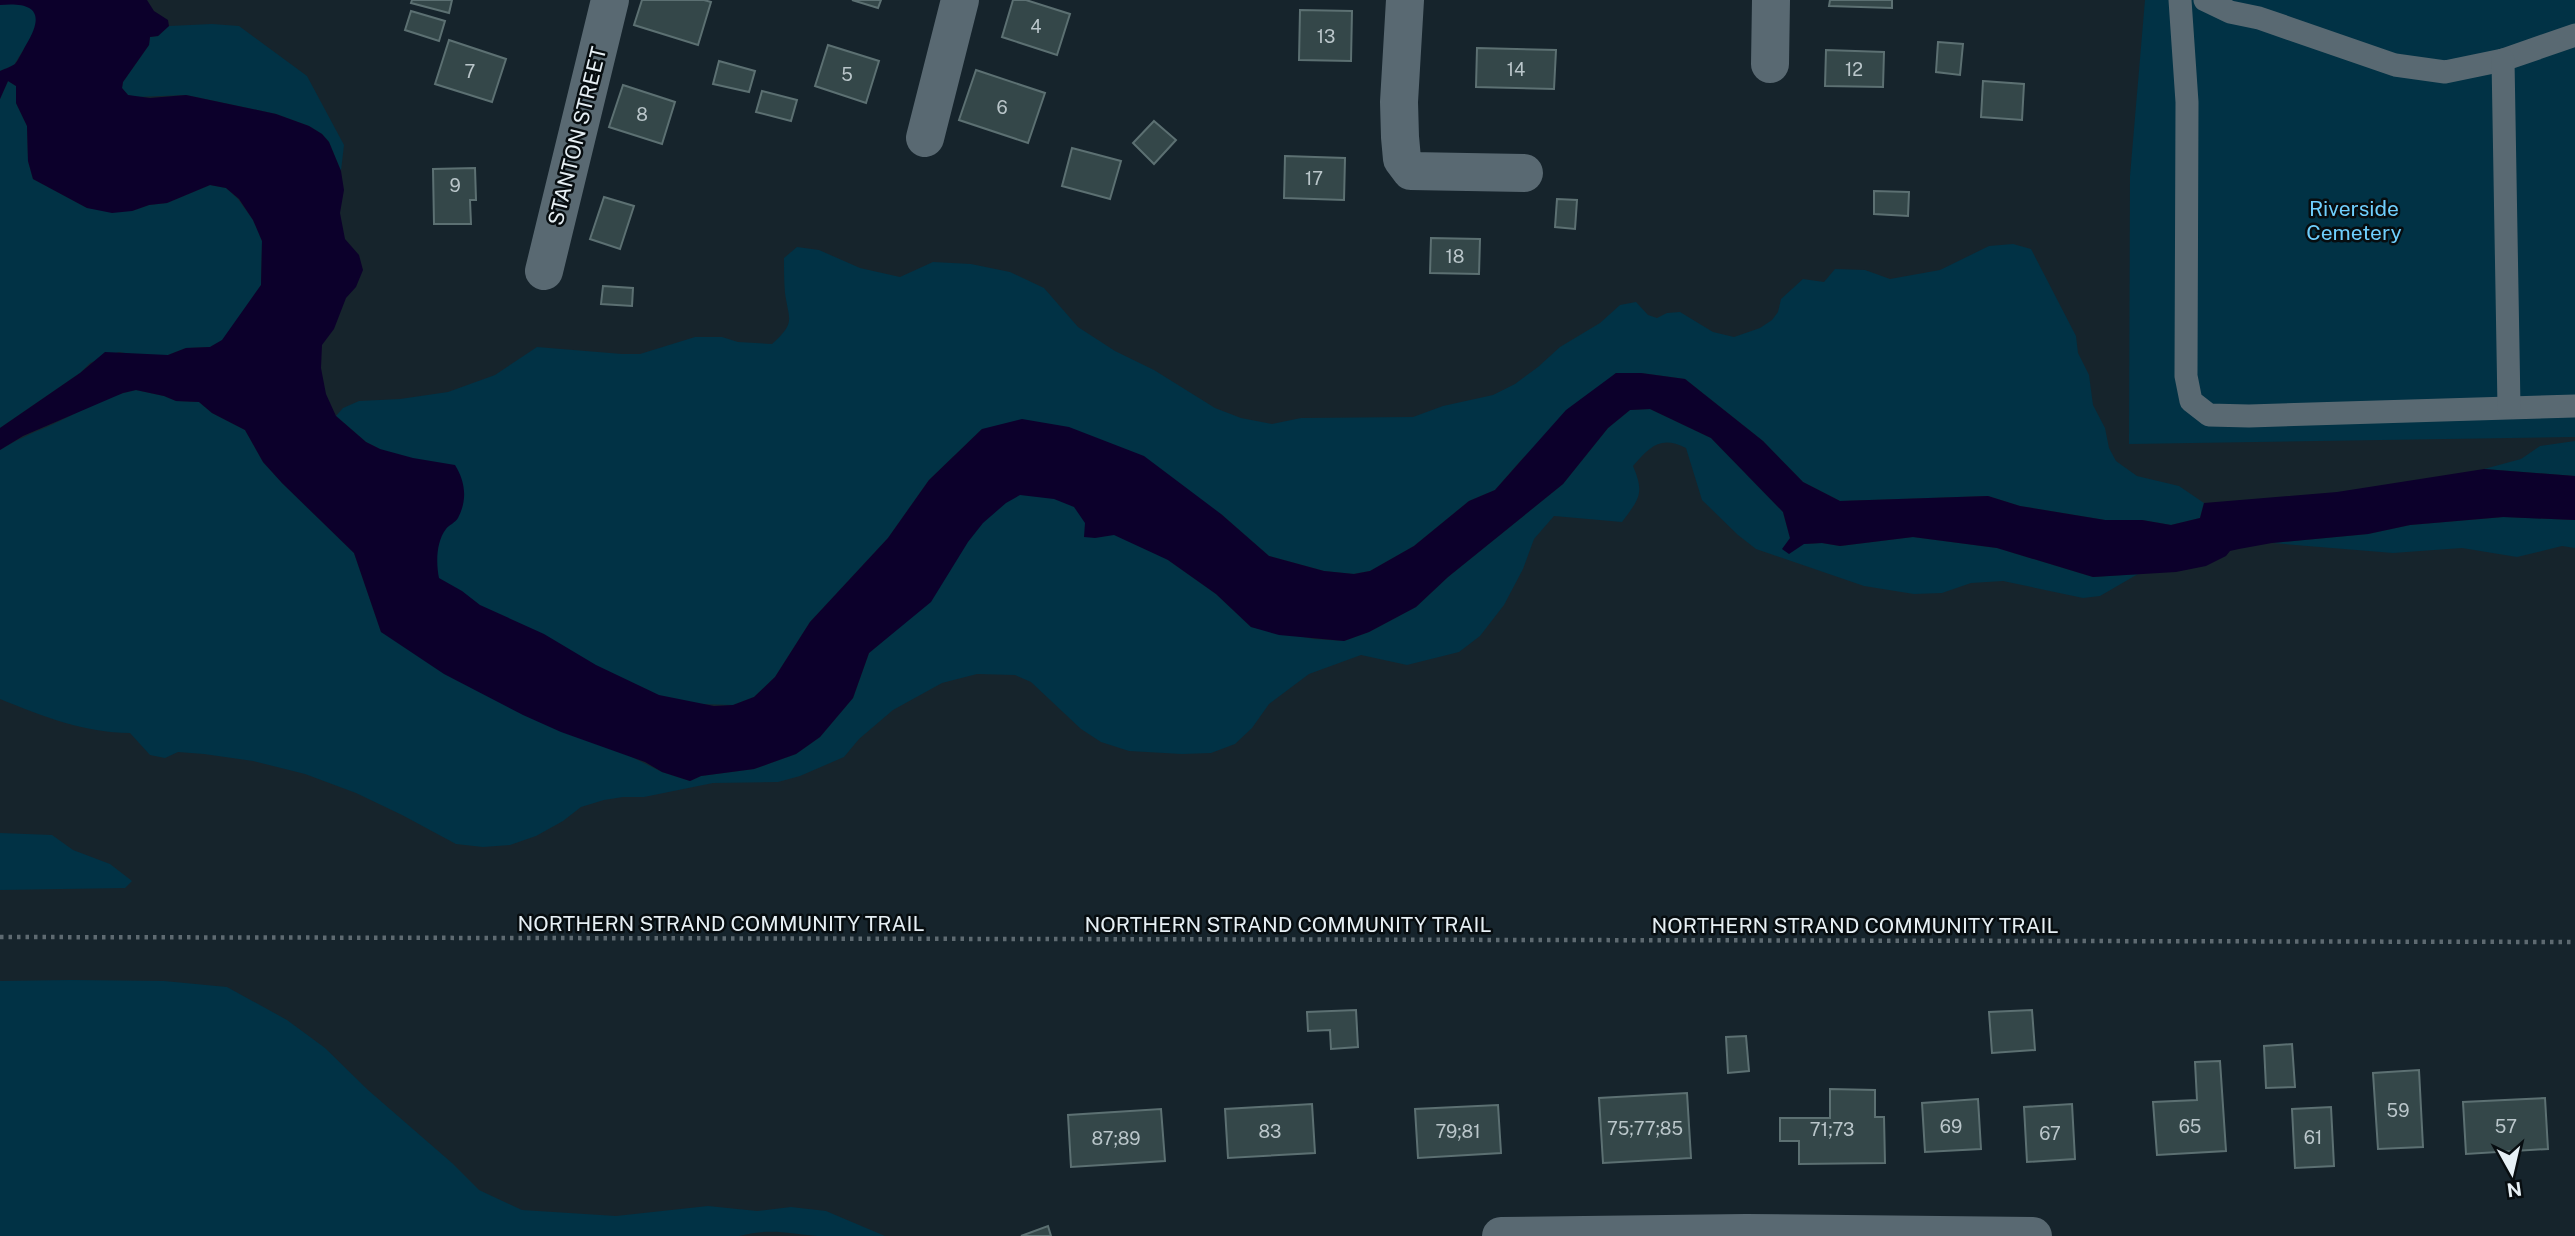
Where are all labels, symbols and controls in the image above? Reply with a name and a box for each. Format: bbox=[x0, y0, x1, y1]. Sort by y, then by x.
house number: 4 bbox=[1030, 16, 1042, 37]
house number: 13 bbox=[1317, 26, 1335, 47]
street label: STANTON STREET bbox=[543, 44, 611, 228]
house number: 14 bbox=[1507, 59, 1525, 80]
house number: 12 bbox=[1845, 59, 1863, 80]
house number: 7 bbox=[465, 61, 475, 82]
house number: 5 bbox=[841, 64, 853, 85]
house number: 6 bbox=[996, 97, 1008, 118]
house number: 8 bbox=[636, 104, 648, 125]
house number: 17 bbox=[1305, 168, 1323, 189]
house number: 9 bbox=[449, 175, 461, 196]
park label: Riverside Cemetery bbox=[2306, 196, 2402, 245]
house number: 18 bbox=[1446, 246, 1464, 267]
street label: NORTHERN STRAND COMMUNITY TRAIL bbox=[517, 911, 925, 936]
street label: NORTHERN STRAND COMMUNITY TRAIL bbox=[1084, 912, 1492, 937]
street label: NORTHERN STRAND COMMUNITY TRAIL bbox=[1651, 913, 2059, 938]
house number: 59 bbox=[2387, 1100, 2409, 1121]
house number: 69 bbox=[1940, 1116, 1962, 1137]
house number: 65 bbox=[2179, 1116, 2201, 1137]
house number: 57 bbox=[2495, 1116, 2517, 1137]
house number: 75;77;85 bbox=[1607, 1118, 1683, 1139]
house number: 71;73 bbox=[1810, 1119, 1854, 1140]
house number: 83 bbox=[1259, 1121, 1281, 1142]
house number: 79;81 bbox=[1436, 1121, 1481, 1142]
house number: 67 bbox=[2039, 1123, 2061, 1144]
house number: 61 bbox=[2304, 1127, 2322, 1148]
house number: 87;89 bbox=[1091, 1128, 1141, 1149]
north arrow bbox=[2477, 1138, 2547, 1208]
text: N bbox=[2505, 1178, 2523, 1202]

